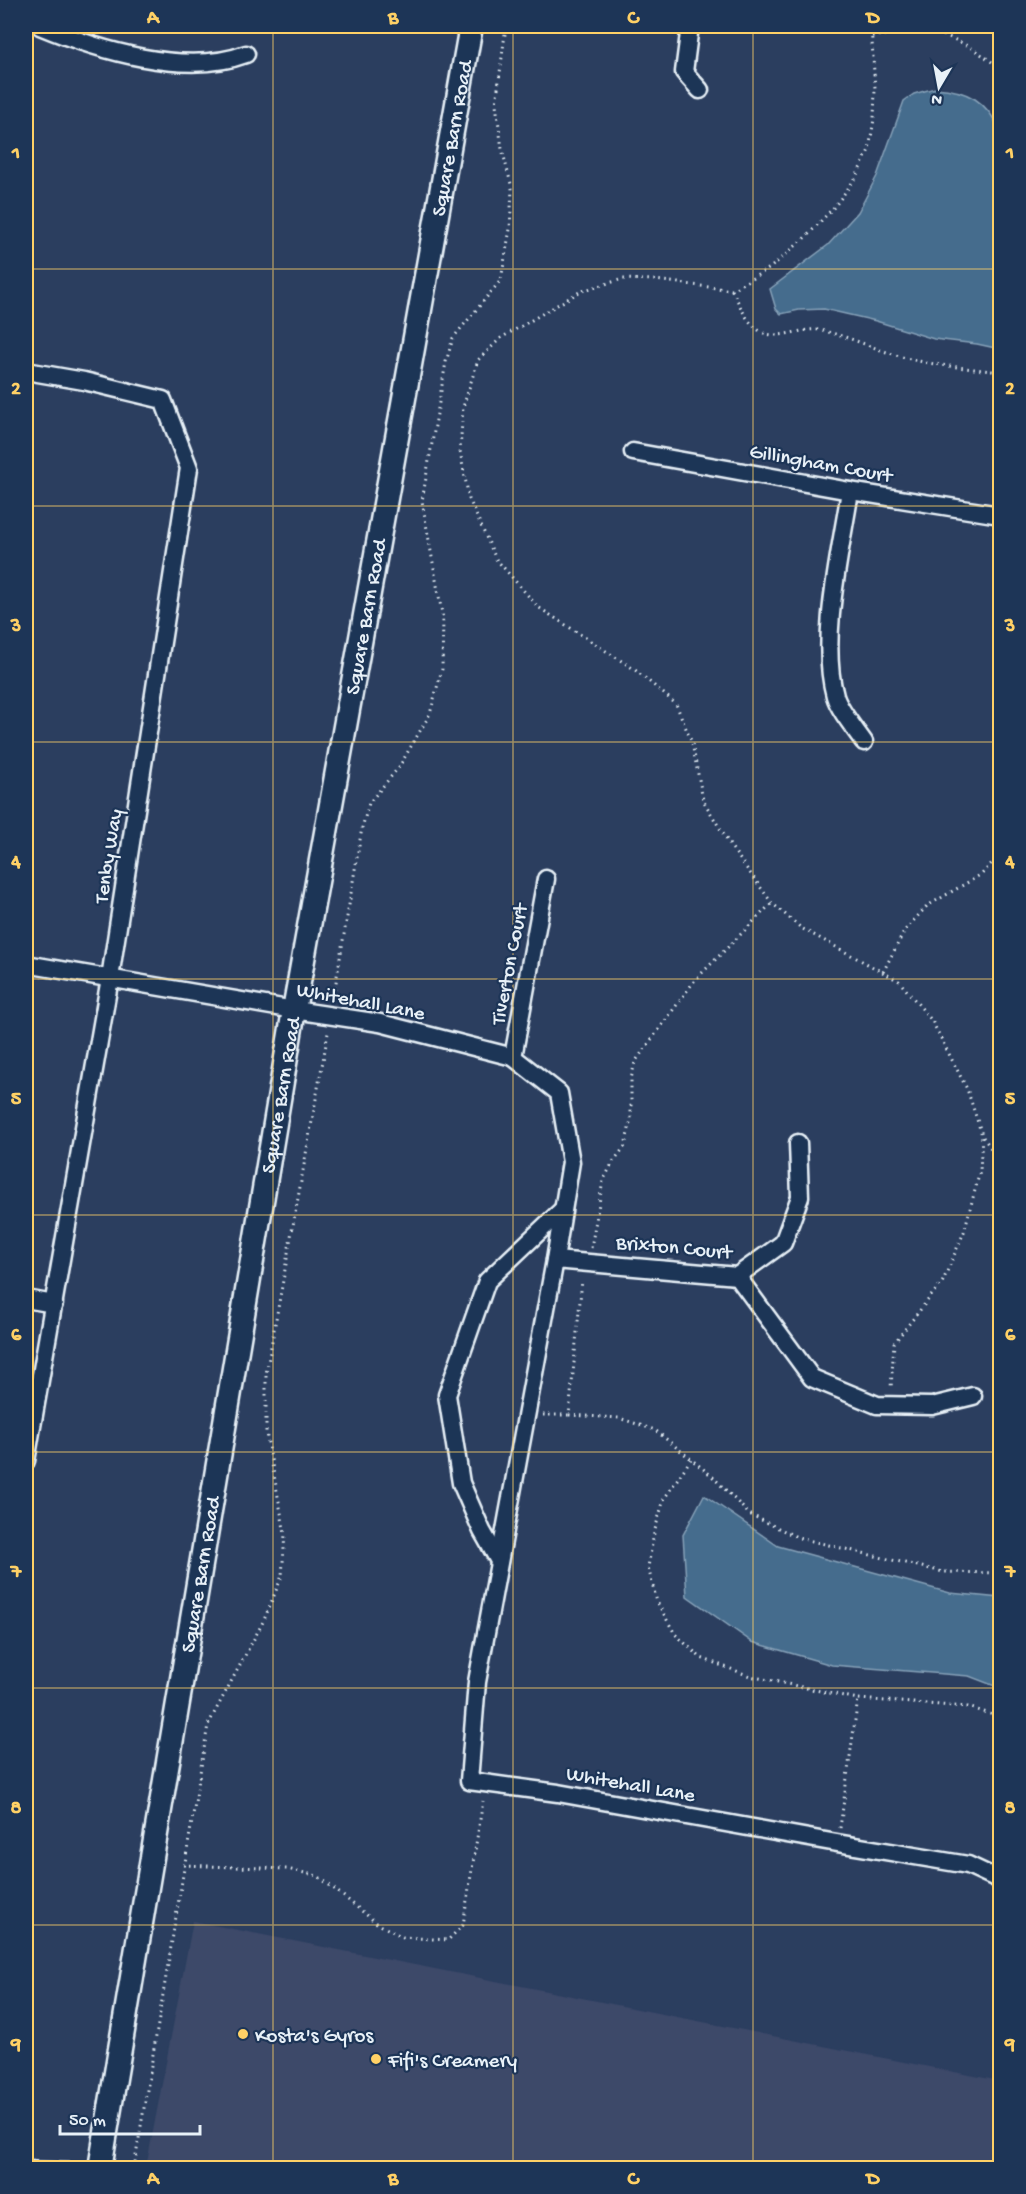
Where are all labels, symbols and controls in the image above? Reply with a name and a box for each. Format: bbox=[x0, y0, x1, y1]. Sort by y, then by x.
text: A bbox=[146, 8, 161, 31]
text: B bbox=[387, 8, 399, 31]
text: C bbox=[627, 8, 641, 31]
text: D bbox=[864, 8, 880, 31]
street label: Square Barn Road bbox=[428, 57, 481, 219]
north arrow bbox=[909, 57, 969, 117]
text: N bbox=[930, 88, 944, 109]
text: 1 bbox=[11, 143, 20, 166]
text: 1 bbox=[1005, 143, 1014, 166]
text: 2 bbox=[11, 379, 21, 402]
text: 2 bbox=[1005, 379, 1015, 402]
street label: Gillingham Court bbox=[747, 441, 896, 491]
street label: Square Barn Road bbox=[342, 536, 395, 697]
text: 3 bbox=[10, 616, 21, 639]
text: 3 bbox=[1004, 616, 1015, 639]
street label: Tenby Way bbox=[91, 808, 130, 906]
text: 4 bbox=[10, 852, 21, 875]
text: 4 bbox=[1004, 852, 1015, 875]
street label: Tiverton Court bbox=[487, 900, 536, 1028]
street label: Whitehall Lane bbox=[294, 979, 428, 1028]
street label: Square Barn Road bbox=[258, 1014, 309, 1175]
text: 5 bbox=[11, 1089, 22, 1112]
text: 5 bbox=[1005, 1089, 1016, 1112]
street label: Brixton Court bbox=[614, 1232, 735, 1267]
text: 6 bbox=[11, 1325, 22, 1348]
text: 6 bbox=[1005, 1325, 1016, 1348]
street label: Square Barn Road bbox=[178, 1493, 229, 1655]
text: 7 bbox=[10, 1562, 23, 1585]
text: 7 bbox=[1004, 1562, 1017, 1585]
street label: Whitehall Lane bbox=[564, 1763, 698, 1810]
text: 8 bbox=[11, 1798, 22, 1821]
text: 8 bbox=[1005, 1798, 1016, 1821]
place label: Kosta's Gyros bbox=[255, 2025, 374, 2050]
marker: Kosta's Gyros bbox=[236, 2027, 250, 2041]
text: 9 bbox=[10, 2035, 21, 2058]
text: 9 bbox=[1004, 2035, 1015, 2058]
place label: Fifi's Creamery bbox=[387, 2050, 517, 2075]
marker: Fifi's Creamery bbox=[369, 2052, 383, 2066]
scale bar bbox=[60, 2098, 200, 2136]
text: 50 m bbox=[69, 2111, 106, 2132]
text: A bbox=[146, 2169, 161, 2192]
text: B bbox=[387, 2169, 399, 2192]
text: C bbox=[627, 2169, 641, 2192]
text: D bbox=[864, 2169, 880, 2192]

